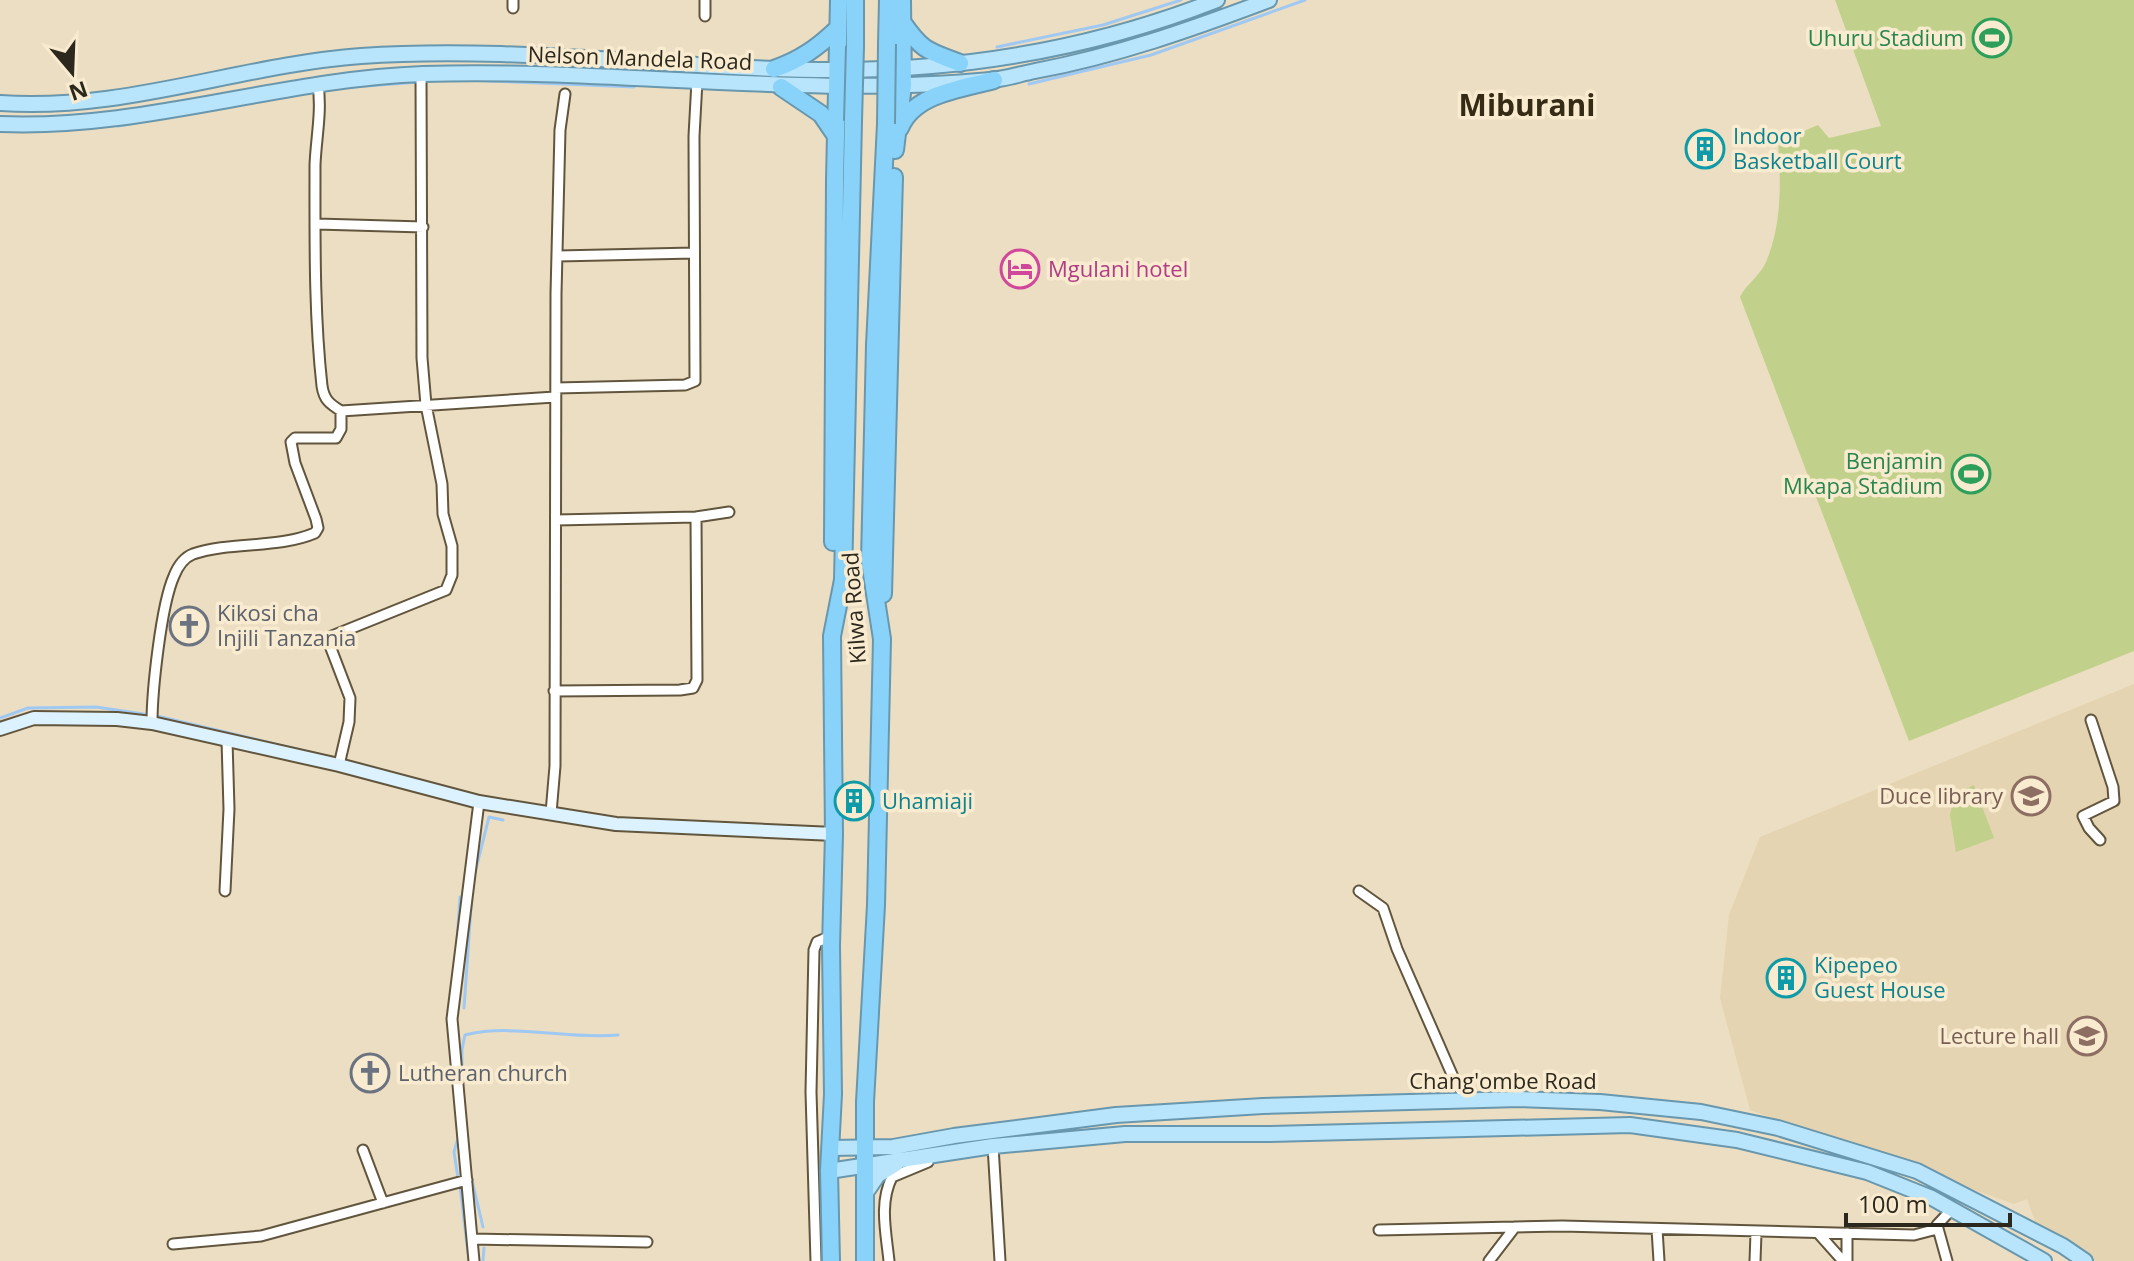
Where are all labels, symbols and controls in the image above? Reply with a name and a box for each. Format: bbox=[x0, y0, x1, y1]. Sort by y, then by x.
sports icon: Uhuru Stadium bbox=[1971, 17, 2013, 59]
place label: Uhuru Stadium bbox=[1808, 22, 1964, 52]
north arrow bbox=[32, 32, 112, 112]
street label: Nelson Mandela Road bbox=[527, 38, 753, 76]
text: N bbox=[65, 75, 92, 109]
district label: Miburani bbox=[1459, 84, 1595, 125]
place label: Indoor Basketball Court bbox=[1733, 120, 1902, 175]
building icon: Indoor Basketball Court bbox=[1684, 128, 1726, 170]
hotel icon: Mgulani hotel bbox=[999, 248, 1041, 290]
place label: Mgulani hotel bbox=[1048, 253, 1188, 283]
place label: Benjamin Mkapa Stadium bbox=[1783, 445, 1943, 500]
sports icon: Benjamin Mkapa Stadium bbox=[1950, 453, 1992, 495]
street label: Kilwa Road bbox=[834, 551, 872, 665]
place label: Kikosi cha Injili Tanzania bbox=[217, 597, 356, 652]
church icon: Kikosi cha Injili Tanzania bbox=[168, 605, 210, 647]
school or university icon: Duce library bbox=[2010, 775, 2052, 817]
building icon: Uhamiaji bbox=[833, 780, 875, 822]
place label: Duce library bbox=[1879, 780, 2004, 810]
place label: Uhamiaji bbox=[882, 785, 973, 815]
place label: Kipepeo Guest House bbox=[1814, 949, 1946, 1004]
building icon: Kipepeo Guest House bbox=[1765, 957, 1807, 999]
school or university icon: Lecture hall bbox=[2066, 1015, 2108, 1057]
place label: Lecture hall bbox=[1939, 1020, 2059, 1050]
church icon: Lutheran church bbox=[349, 1052, 391, 1094]
place label: Lutheran church bbox=[398, 1057, 568, 1087]
street label: Chang'ombe Road bbox=[1409, 1065, 1597, 1095]
scale bar bbox=[1846, 1177, 2010, 1227]
text: 100 m bbox=[1858, 1187, 1928, 1220]

